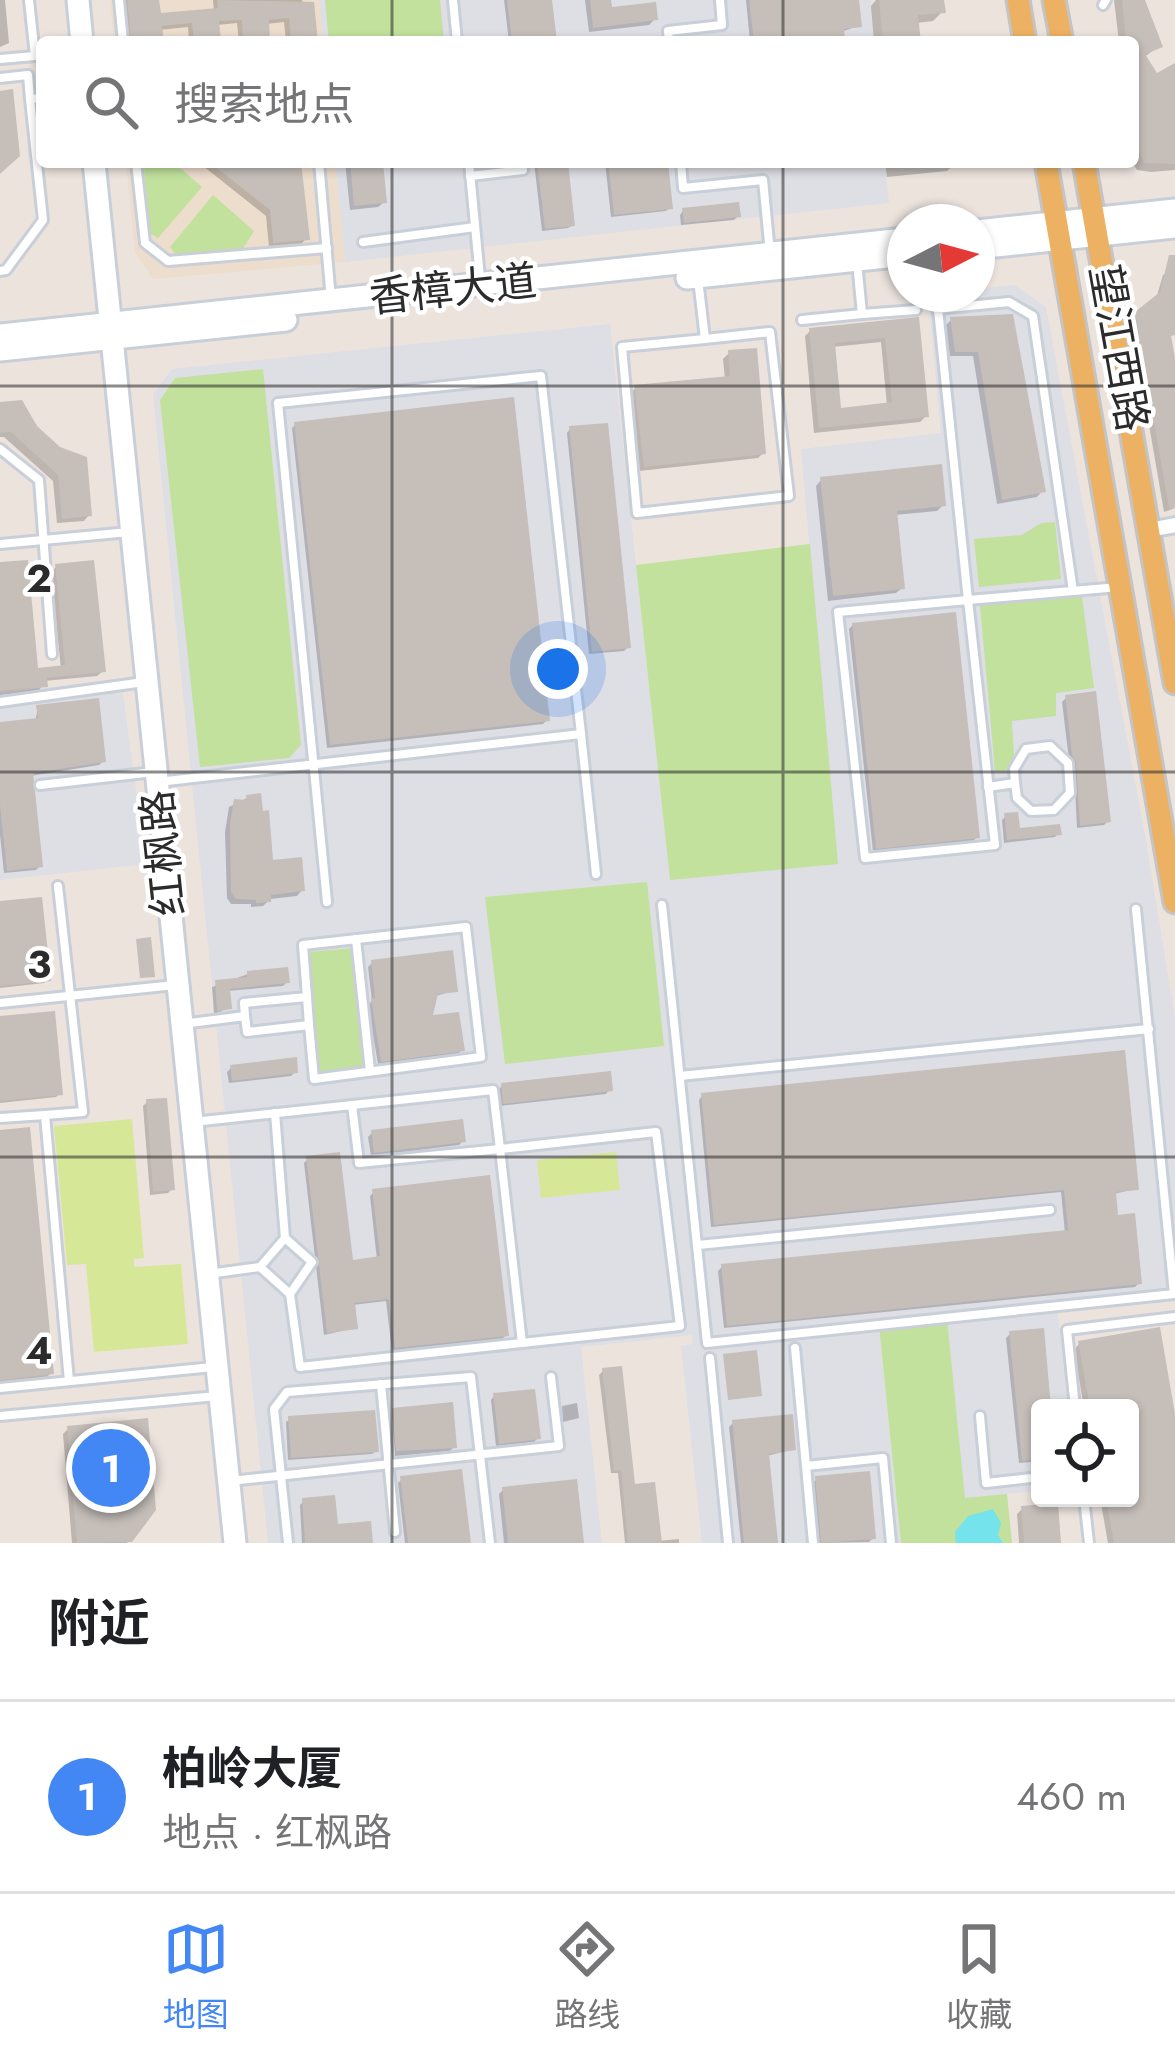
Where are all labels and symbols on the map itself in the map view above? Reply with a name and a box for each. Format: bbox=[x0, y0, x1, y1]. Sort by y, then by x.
north arrow bbox=[887, 204, 995, 312]
street label: 香樟大道 bbox=[366, 250, 540, 328]
street label: 望江西路 bbox=[1074, 260, 1164, 436]
text: 2 bbox=[26, 550, 52, 607]
your location bbox=[528, 639, 588, 699]
street label: 红枫路 bbox=[126, 787, 200, 919]
text: 3 bbox=[27, 936, 51, 993]
text: 4 bbox=[25, 1322, 53, 1379]
pin: 1 bbox=[72, 1423, 150, 1513]

